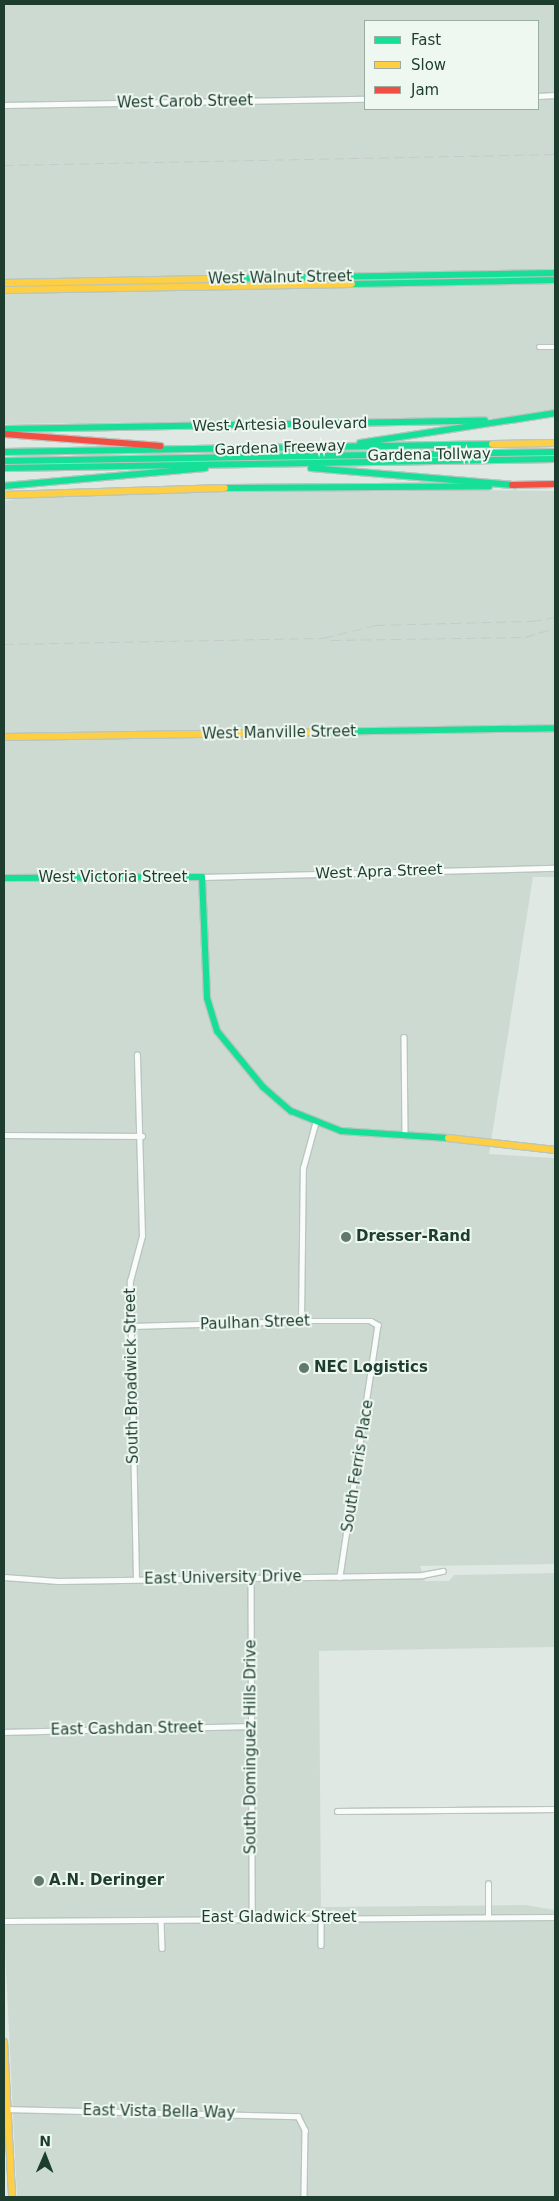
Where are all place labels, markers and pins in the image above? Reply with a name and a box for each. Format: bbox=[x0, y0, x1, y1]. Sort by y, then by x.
place label: Dresser-Rand bbox=[356, 1228, 471, 1246]
marker: Dresser-Rand bbox=[340, 1231, 352, 1243]
place label: NEC Logistics bbox=[314, 1359, 428, 1377]
marker: NEC Logistics bbox=[298, 1362, 310, 1374]
place label: A.N. Deringer bbox=[49, 1872, 164, 1890]
marker: A.N. Deringer bbox=[33, 1875, 45, 1887]

